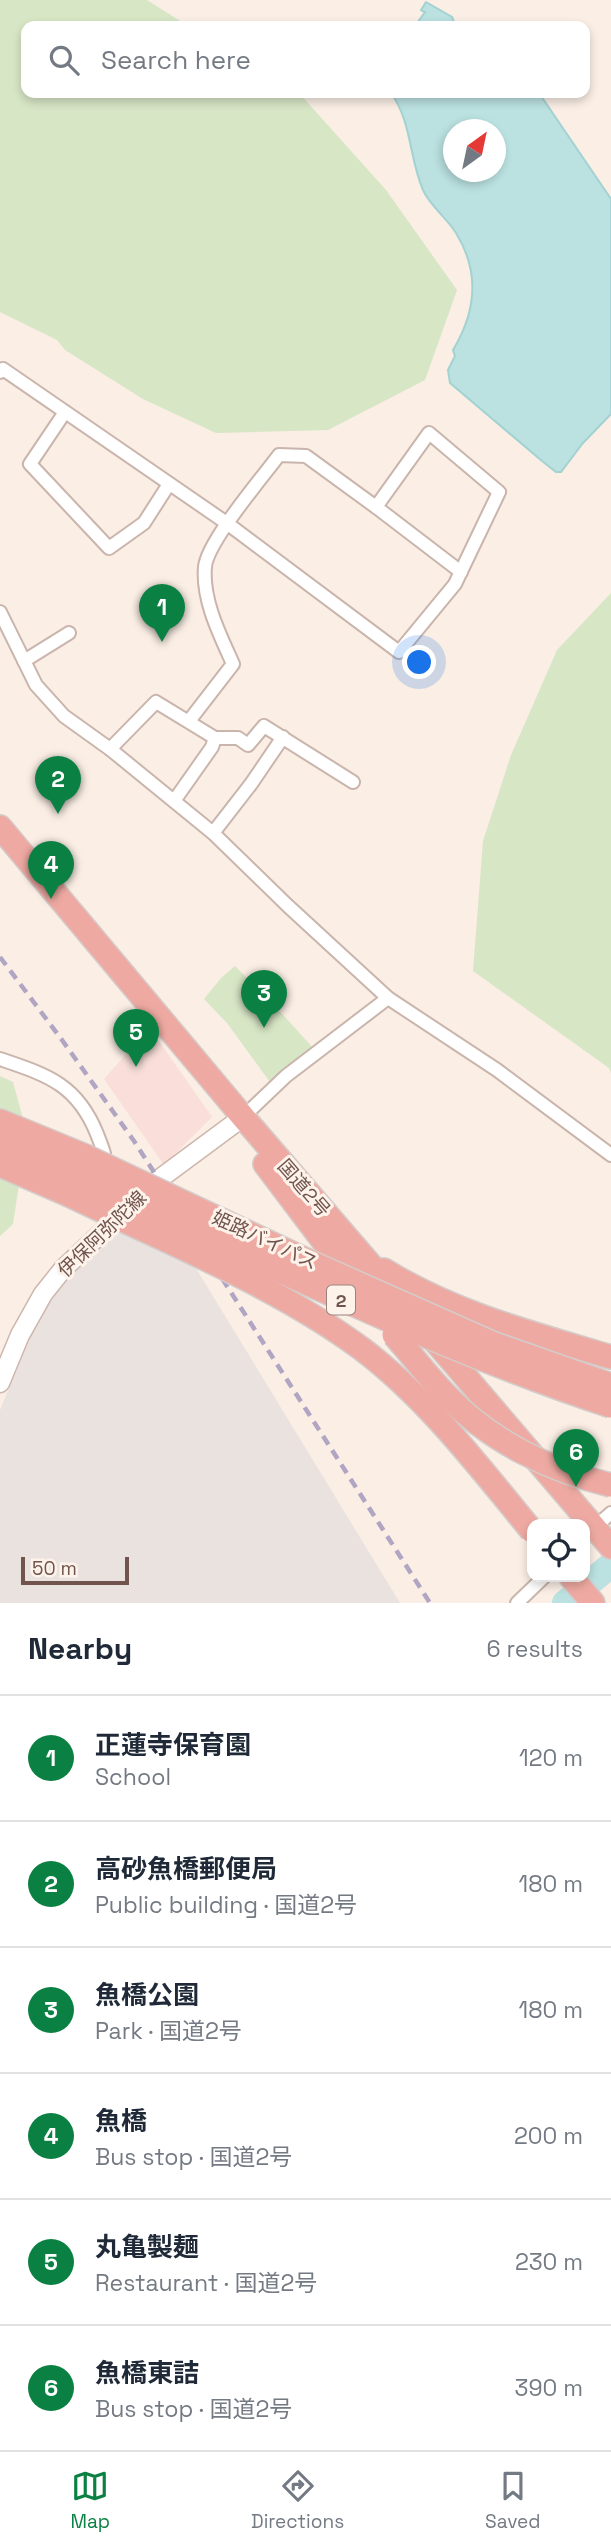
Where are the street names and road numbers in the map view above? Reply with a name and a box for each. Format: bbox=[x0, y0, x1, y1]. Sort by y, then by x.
street label: 国道2号 bbox=[272, 1154, 336, 1222]
street label: 伊保阿弥陀線 bbox=[52, 1185, 152, 1283]
street label: 姫路バイパス bbox=[208, 1205, 322, 1275]
road number: 2 bbox=[327, 1286, 355, 1315]

